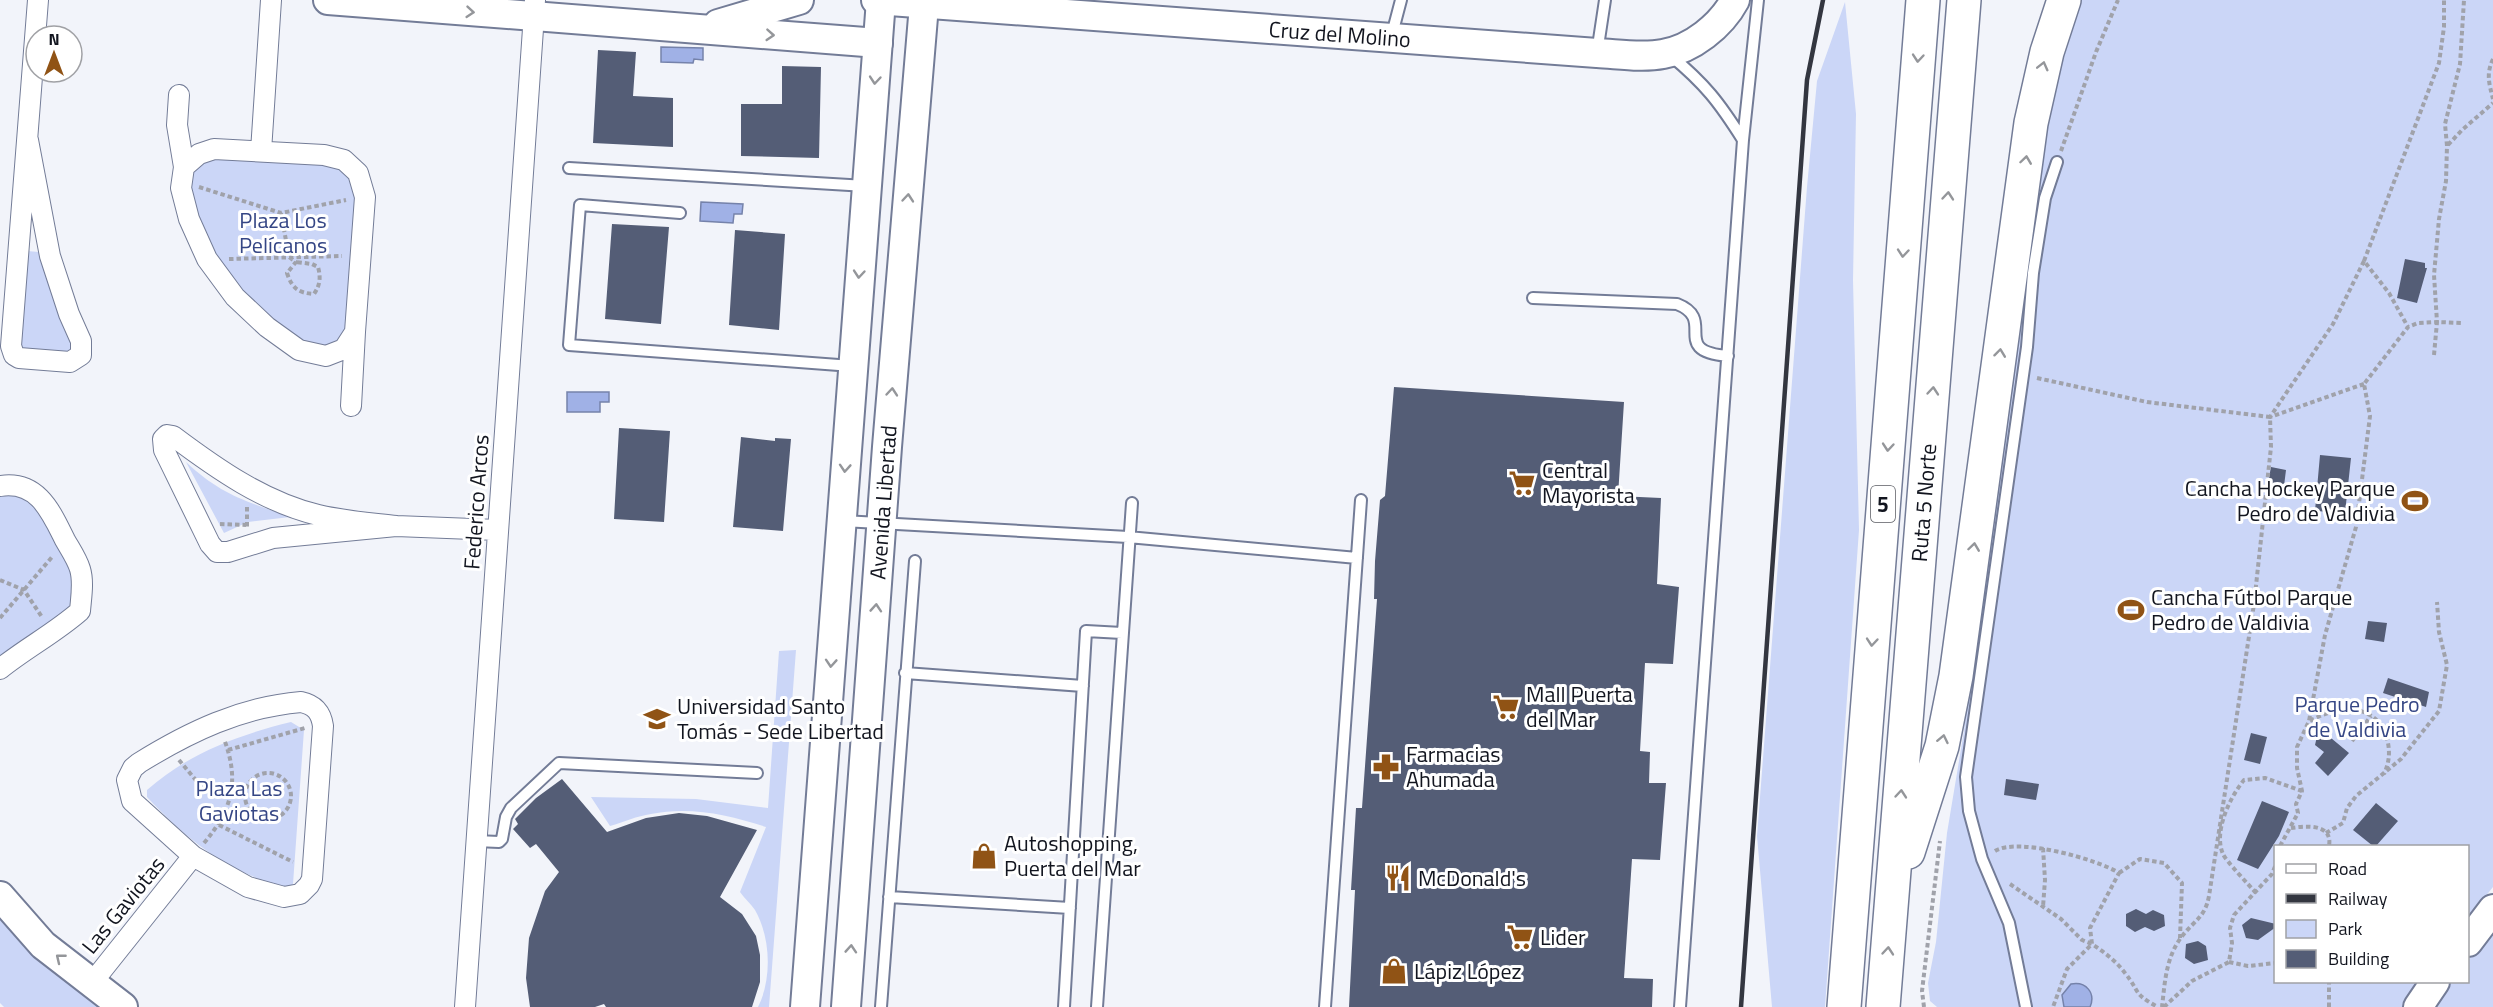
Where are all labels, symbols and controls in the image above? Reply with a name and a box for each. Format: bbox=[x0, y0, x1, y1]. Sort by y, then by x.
one-way arrow bbox=[466, 5, 475, 18]
street label: Cruz del Molino bbox=[1268, 12, 1412, 56]
north arrow bbox=[24, 24, 84, 84]
text: N bbox=[48, 27, 60, 51]
one-way arrow bbox=[765, 28, 774, 41]
one-way arrow bbox=[1912, 54, 1925, 63]
one-way arrow bbox=[2036, 61, 2049, 71]
one-way arrow bbox=[869, 75, 882, 84]
one-way arrow bbox=[2019, 155, 2031, 165]
one-way arrow bbox=[1942, 192, 1955, 201]
one-way arrow bbox=[901, 193, 914, 202]
park label: Plaza Los Pelícanos bbox=[239, 203, 327, 262]
one-way arrow bbox=[1897, 248, 1910, 257]
one-way arrow bbox=[853, 270, 866, 279]
one-way arrow bbox=[1993, 349, 2006, 358]
one-way arrow bbox=[1926, 386, 1939, 395]
one-way arrow bbox=[885, 388, 898, 397]
street label: Avenida Libertad bbox=[860, 424, 906, 581]
street label: Federico Arcos bbox=[454, 433, 498, 571]
street label: Ruta 5 Norte bbox=[1902, 442, 1945, 563]
one-way arrow bbox=[1882, 443, 1895, 452]
place label: Central Mayorista bbox=[1542, 453, 1635, 512]
one-way arrow bbox=[839, 464, 852, 473]
supermarket icon: Central Mayorista bbox=[1507, 468, 1537, 498]
place label: Cancha Hockey Parque Pedro de Valdivia bbox=[2185, 471, 2395, 530]
road number: 5 bbox=[1871, 486, 1895, 522]
sports icon: Cancha Hockey Parque Pedro de Valdivia bbox=[2400, 486, 2430, 516]
one-way arrow bbox=[1968, 542, 1980, 551]
place label: Cancha Fútbol Parque Pedro de Valdivia bbox=[2151, 580, 2352, 639]
sports icon: Cancha Fútbol Parque Pedro de Valdivia bbox=[2116, 595, 2146, 625]
one-way arrow bbox=[869, 603, 882, 612]
one-way arrow bbox=[1866, 637, 1879, 646]
one-way arrow bbox=[825, 658, 838, 668]
place label: Mall Puerta del Mar bbox=[1526, 677, 1633, 736]
park label: Parque Pedro de Valdivia bbox=[2294, 687, 2420, 746]
place label: Universidad Santo Tomás - Sede Libertad bbox=[677, 689, 884, 748]
supermarket icon: Mall Puerta del Mar bbox=[1491, 692, 1521, 722]
school or university icon: Universidad Santo Tomás - Sede Libertad bbox=[642, 704, 672, 734]
one-way arrow bbox=[1936, 734, 1949, 744]
place label: Farmacias Ahumada bbox=[1406, 737, 1501, 796]
pharmacy icon: Farmacias Ahumada bbox=[1371, 752, 1401, 782]
park label: Plaza Las Gaviotas bbox=[196, 771, 282, 830]
one-way arrow bbox=[1894, 790, 1907, 799]
place label: Autoshopping, Puerta del Mar bbox=[1004, 826, 1141, 885]
shop icon: Autoshopping, Puerta del Mar bbox=[969, 841, 999, 871]
legend bbox=[2274, 845, 2469, 983]
street label: Las Gaviotas bbox=[73, 849, 173, 961]
text: Road bbox=[2328, 855, 2367, 882]
place label: McDonald's bbox=[1418, 861, 1526, 895]
restaurant icon: McDonald's bbox=[1383, 863, 1413, 893]
text: Railway bbox=[2328, 885, 2388, 912]
text: Park bbox=[2328, 915, 2363, 942]
place label: Lider bbox=[1540, 920, 1586, 954]
supermarket icon: Lider bbox=[1505, 922, 1535, 952]
one-way arrow bbox=[844, 944, 857, 953]
text: Building bbox=[2328, 945, 2389, 972]
one-way arrow bbox=[1881, 946, 1894, 955]
place label: Lápiz López bbox=[1414, 954, 1522, 988]
one-way arrow bbox=[56, 955, 67, 966]
shop icon: Lápiz López bbox=[1379, 956, 1409, 986]

